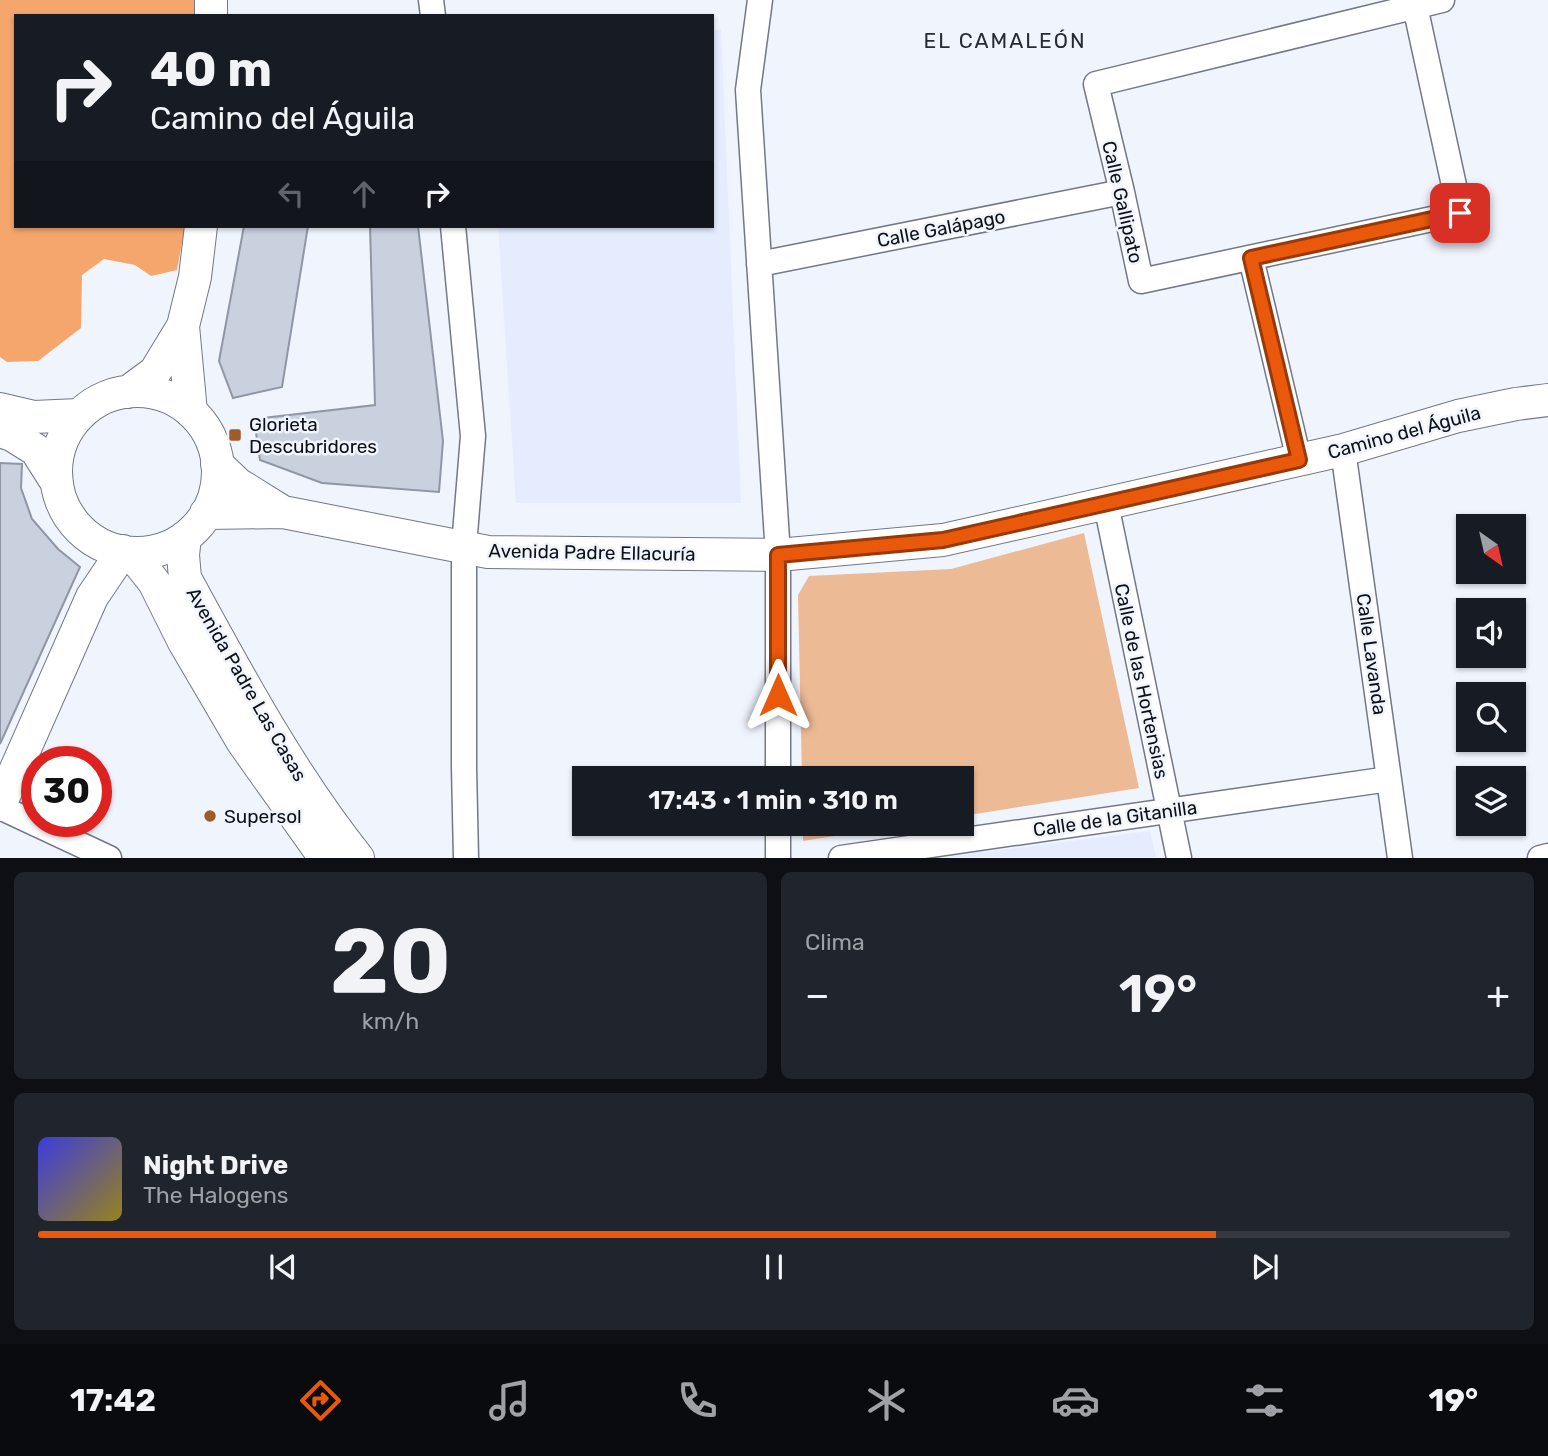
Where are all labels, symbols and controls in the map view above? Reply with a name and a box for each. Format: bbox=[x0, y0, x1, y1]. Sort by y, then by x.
district label: EL CAMALEÓN bbox=[923, 28, 1087, 53]
text: 40 m bbox=[150, 40, 272, 98]
icon: right bbox=[35, 42, 126, 133]
text: Camino del Águila bbox=[150, 99, 415, 137]
street label: Calle Gallipato bbox=[1097, 139, 1148, 266]
icon: left bbox=[272, 175, 310, 213]
icon: ahead bbox=[345, 175, 383, 213]
icon: right bbox=[418, 175, 456, 213]
pin bbox=[1430, 183, 1490, 243]
icon: arrive bbox=[1441, 194, 1479, 232]
street label: Calle Galápago bbox=[875, 205, 1007, 252]
street label: Camino del Águila bbox=[1325, 401, 1483, 464]
place label: Glorieta Descubridores bbox=[249, 413, 377, 458]
marker: Glorieta Descubridores bbox=[227, 427, 243, 443]
north arrow bbox=[1456, 514, 1526, 584]
map controls bbox=[1456, 514, 1526, 836]
street label: Avenida Padre Ellacuría bbox=[488, 539, 696, 566]
street label: Calle de las Hortensias bbox=[1110, 581, 1173, 781]
street label: Avenida Padre Las Casas bbox=[182, 583, 312, 785]
street label: Calle Lavanda bbox=[1352, 592, 1391, 716]
button: sound bbox=[1456, 598, 1526, 668]
position arrow bbox=[741, 658, 815, 732]
button: search bbox=[1456, 682, 1526, 752]
speed limit sign: 30 bbox=[21, 746, 112, 837]
button: layers bbox=[1456, 766, 1526, 836]
text: 17:43 · 1 min · 310 m bbox=[648, 785, 898, 816]
street label: Calle de la Gitanilla bbox=[1032, 796, 1199, 841]
place label: Supersol bbox=[224, 805, 302, 828]
marker: Supersol bbox=[202, 808, 218, 824]
text: 20 bbox=[330, 907, 451, 1015]
text: Clima bbox=[805, 928, 865, 956]
text: 19° bbox=[1119, 963, 1197, 1025]
text: − bbox=[805, 972, 830, 1018]
text: + bbox=[1486, 972, 1510, 1018]
text: km/h bbox=[362, 1007, 419, 1035]
text: Night Drive bbox=[143, 1150, 288, 1181]
text: The Halogens bbox=[143, 1181, 289, 1209]
icon: previous bbox=[264, 1248, 302, 1286]
icon: pause bbox=[755, 1248, 793, 1286]
icon: next bbox=[1246, 1248, 1284, 1286]
icon: directions bbox=[296, 1376, 345, 1425]
icon: music bbox=[485, 1376, 534, 1425]
icon: phone bbox=[673, 1376, 722, 1425]
icon: climate bbox=[862, 1376, 911, 1425]
icon: car bbox=[1051, 1376, 1100, 1425]
icon: filters bbox=[1240, 1376, 1289, 1425]
text: 17:42 bbox=[70, 1381, 156, 1419]
text: 19° bbox=[1428, 1381, 1478, 1419]

